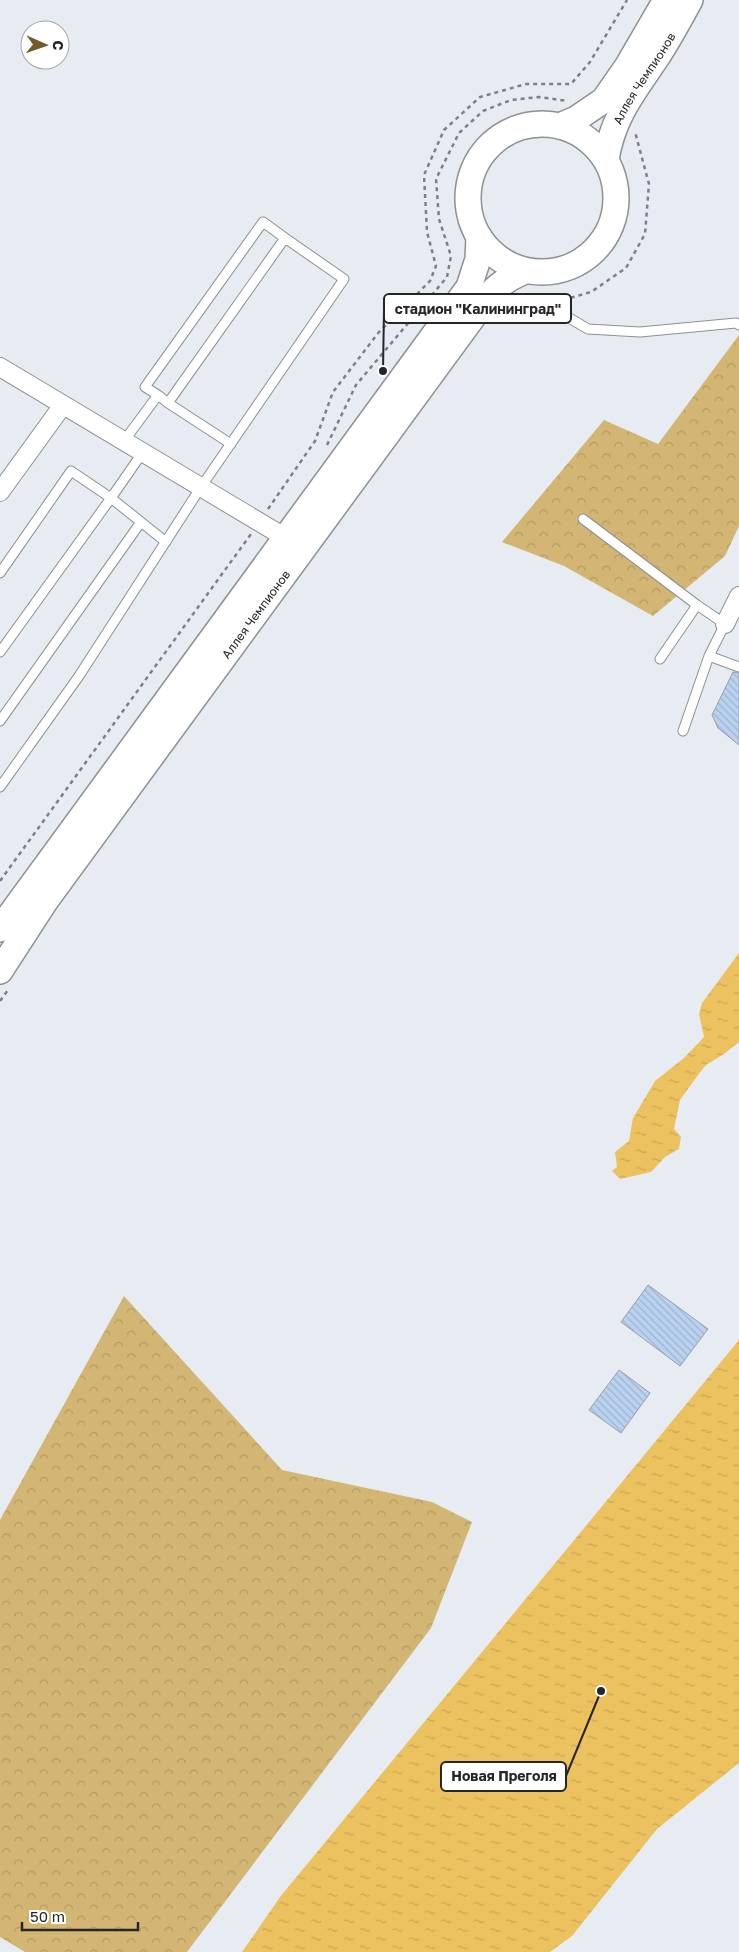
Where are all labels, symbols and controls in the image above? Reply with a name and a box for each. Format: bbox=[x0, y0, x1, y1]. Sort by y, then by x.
north arrow bbox=[20, 20, 70, 70]
street label: Аллея Чемпионов bbox=[609, 29, 678, 126]
text: С bbox=[50, 40, 67, 51]
callout: стадион "Калининград" bbox=[384, 294, 571, 323]
text: стадион "Калининград" bbox=[395, 300, 561, 317]
street label: Аллея Чемпионов bbox=[218, 567, 293, 661]
callout: Новая Преголя bbox=[441, 1762, 566, 1791]
text: Новая Преголя bbox=[451, 1767, 557, 1784]
scale bar bbox=[22, 1900, 139, 1932]
text: 50 m bbox=[30, 1907, 65, 1925]

